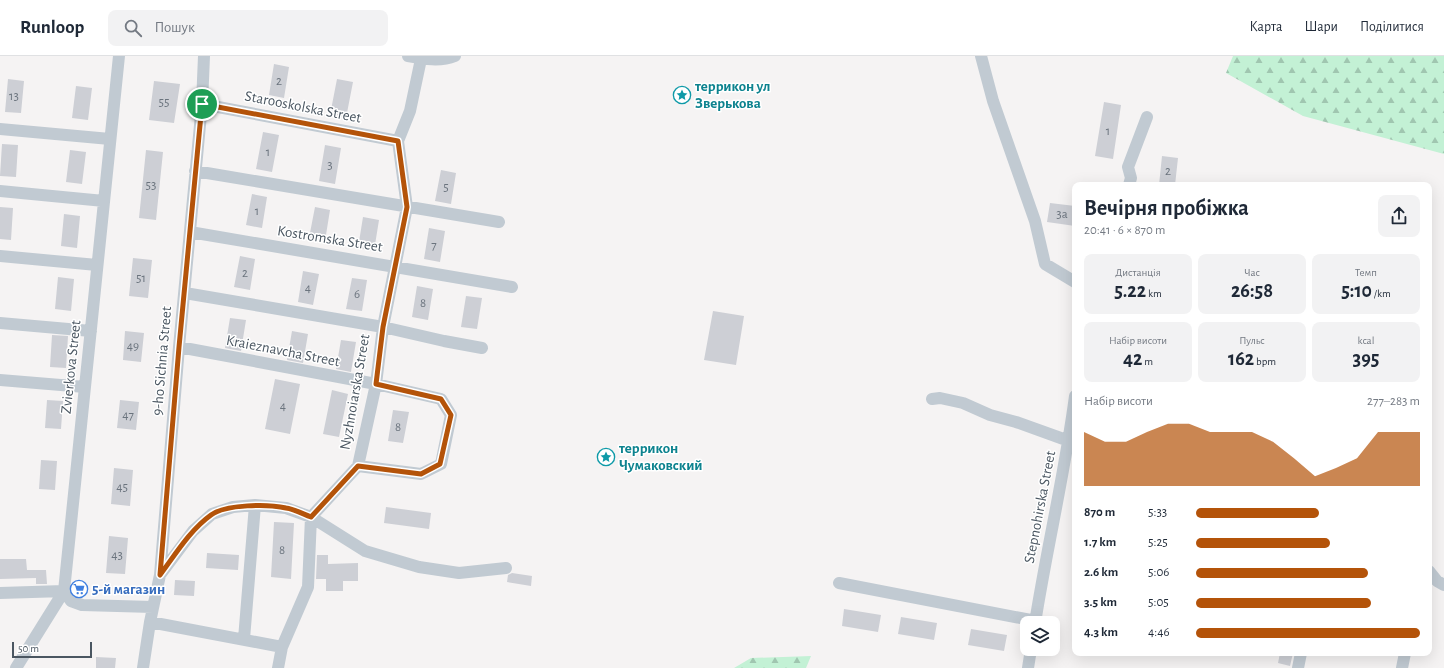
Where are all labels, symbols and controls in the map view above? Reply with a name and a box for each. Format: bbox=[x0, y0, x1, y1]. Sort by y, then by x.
search box bbox=[108, 10, 388, 46]
icon: search bbox=[122, 17, 144, 39]
text: Runloop bbox=[20, 18, 84, 37]
text: Пошук bbox=[154, 20, 195, 35]
text: Карта bbox=[1250, 20, 1282, 34]
text: Шари bbox=[1304, 20, 1338, 34]
text: Поділитися bbox=[1360, 20, 1424, 34]
house number: 2 bbox=[276, 75, 282, 88]
place label: террикон ул Зверькова bbox=[694, 79, 770, 111]
place icon: террикон ул Зверькова bbox=[672, 85, 692, 105]
pin bbox=[185, 87, 219, 121]
street label: Starooskolska Street bbox=[244, 88, 363, 126]
house number: 13 bbox=[9, 90, 19, 103]
icon: arrive bbox=[191, 93, 213, 115]
house number: 55 bbox=[159, 96, 169, 109]
house number: 1 bbox=[1106, 125, 1110, 138]
house number: 1 bbox=[266, 146, 270, 159]
house number: 3 bbox=[327, 159, 333, 172]
house number: 2 bbox=[1165, 165, 1171, 178]
house number: 53 bbox=[146, 179, 156, 192]
house number: 5 bbox=[443, 181, 449, 194]
button: share bbox=[1378, 195, 1420, 237]
text: Вечірня пробіжка bbox=[1084, 197, 1249, 219]
house number: 1 bbox=[255, 205, 259, 218]
house number: 3а bbox=[1056, 208, 1068, 221]
street label: Kostromska Street bbox=[276, 223, 384, 255]
text: 20:41 · 6 × 870 m bbox=[1084, 224, 1165, 237]
house number: 7 bbox=[431, 239, 437, 252]
house number: 2 bbox=[242, 267, 248, 280]
text: Дистанція bbox=[1115, 267, 1161, 278]
text: Час bbox=[1244, 267, 1260, 278]
text: Темп bbox=[1355, 267, 1377, 278]
house number: 51 bbox=[136, 272, 146, 285]
text: 5.22 bbox=[1114, 281, 1146, 301]
text: 26:58 bbox=[1231, 281, 1273, 301]
text: 5:10 bbox=[1341, 281, 1372, 301]
house number: 4 bbox=[305, 282, 311, 295]
house number: 6 bbox=[354, 288, 360, 301]
text: km bbox=[1146, 288, 1162, 299]
text: /km bbox=[1372, 288, 1391, 299]
house number: 8 bbox=[420, 297, 426, 310]
street label: 9-ho Sichnia Street bbox=[150, 306, 174, 416]
street label: Zvierkova Street bbox=[59, 319, 83, 414]
street label: Kraieznavcha Street bbox=[225, 333, 341, 369]
street label: Nyzhnoiarska Street bbox=[337, 333, 373, 451]
text: Набір висоти bbox=[1109, 335, 1167, 346]
text: Пульс bbox=[1239, 335, 1265, 346]
text: kcal bbox=[1358, 335, 1374, 346]
house number: 49 bbox=[127, 340, 139, 353]
text: 42 bbox=[1123, 349, 1142, 369]
text: 162 bbox=[1228, 349, 1254, 369]
text: 395 bbox=[1353, 349, 1379, 369]
text: m bbox=[1142, 356, 1153, 367]
text: bpm bbox=[1254, 356, 1276, 367]
text: Набір висоти bbox=[1084, 395, 1153, 408]
text: 277–283 m bbox=[1367, 395, 1420, 408]
house number: 4 bbox=[280, 400, 286, 413]
house number: 47 bbox=[122, 409, 134, 422]
house number: 8 bbox=[395, 421, 401, 434]
place label: террикон Чумаковский bbox=[618, 441, 703, 473]
place icon: террикон Чумаковский bbox=[596, 447, 616, 467]
street label: Stepnohirska Street bbox=[1022, 449, 1058, 565]
house number: 45 bbox=[116, 481, 128, 494]
text: 870 m bbox=[1084, 506, 1115, 519]
text: 5:33 bbox=[1148, 506, 1167, 519]
text: 1.7 km bbox=[1084, 536, 1116, 549]
text: 5:25 bbox=[1148, 536, 1168, 549]
house number: 8 bbox=[279, 544, 285, 557]
house number: 43 bbox=[111, 549, 123, 562]
text: 2.6 km bbox=[1084, 566, 1118, 579]
text: 5:06 bbox=[1148, 566, 1169, 579]
supermarket icon: 5-й магазин bbox=[69, 579, 89, 599]
place label: 5-й магазин bbox=[92, 582, 165, 597]
text: 3.5 km bbox=[1084, 596, 1117, 609]
text: 5:05 bbox=[1148, 596, 1169, 609]
map controls bbox=[1020, 616, 1060, 656]
button: layers bbox=[1020, 616, 1060, 656]
text: 4.3 km bbox=[1084, 626, 1118, 639]
text: 4:46 bbox=[1148, 626, 1170, 639]
scale bar bbox=[12, 640, 92, 659]
text: 50 m bbox=[18, 643, 39, 654]

